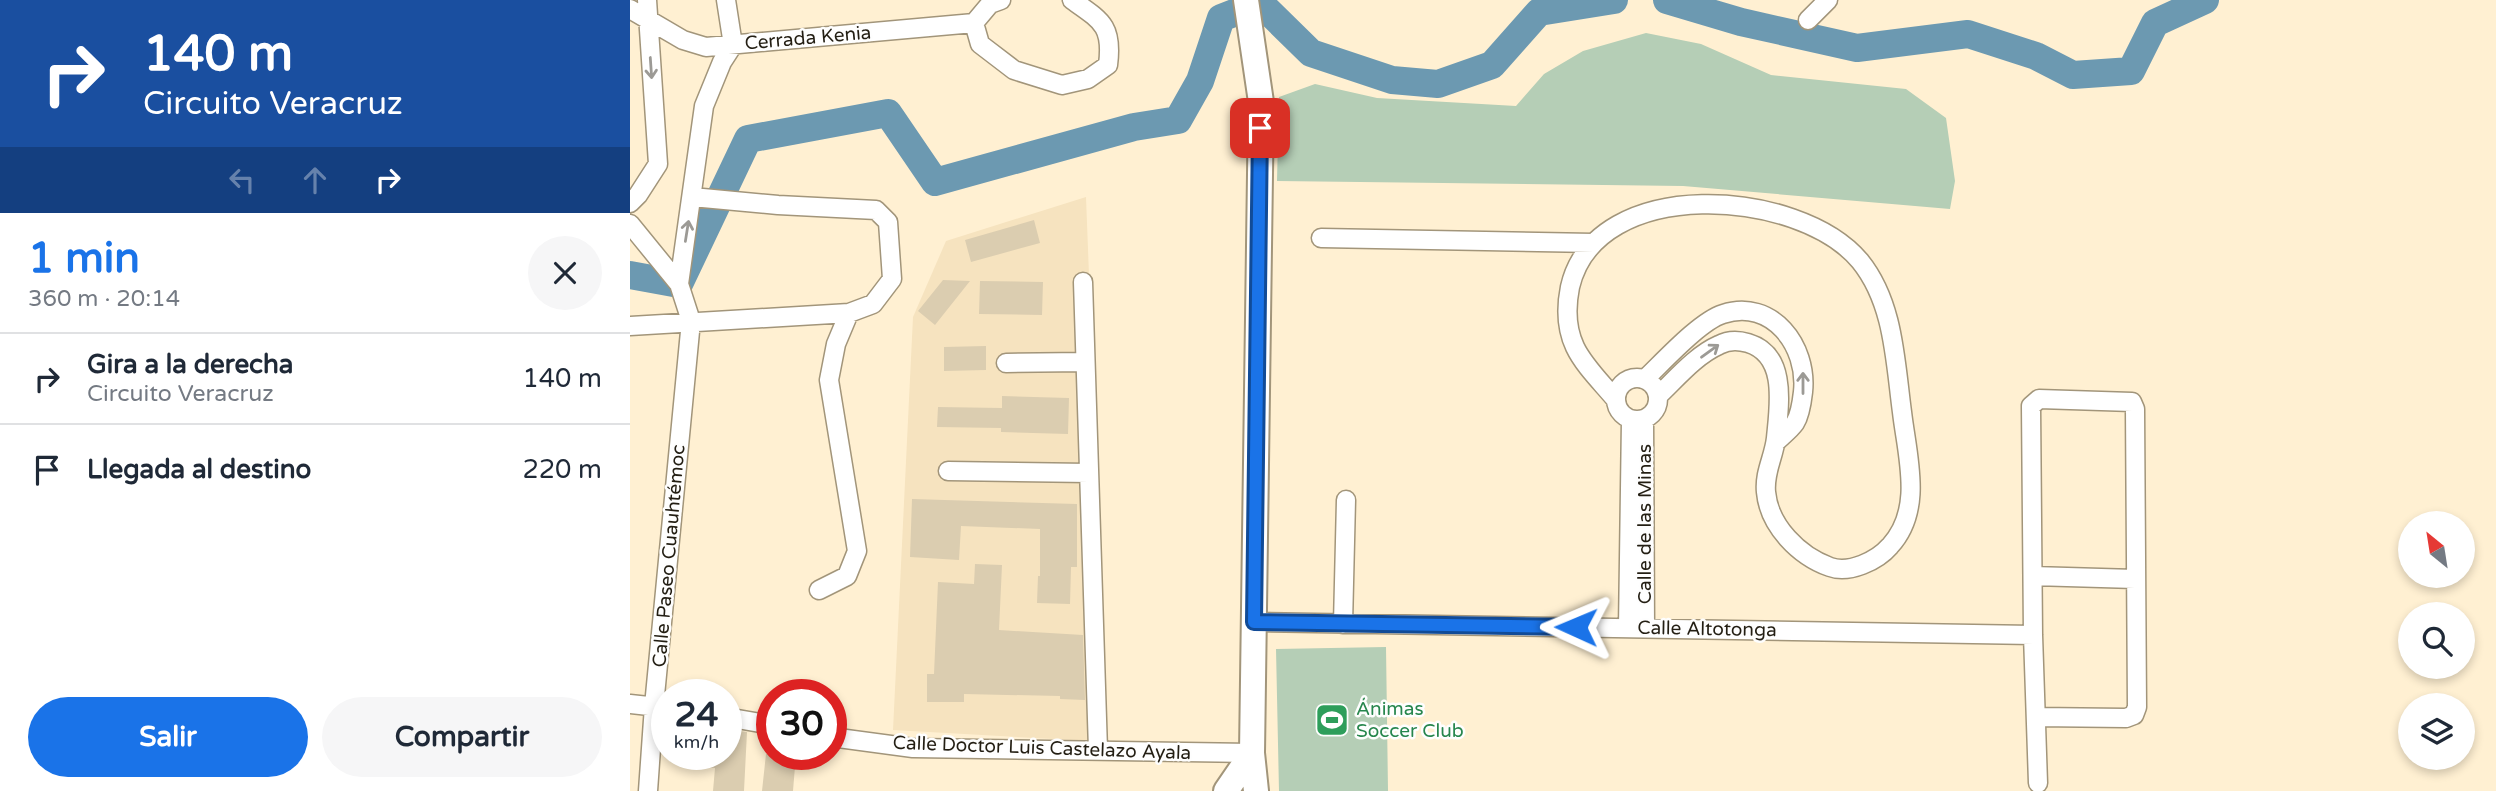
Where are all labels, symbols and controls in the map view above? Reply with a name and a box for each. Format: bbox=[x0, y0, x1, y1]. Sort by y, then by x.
street label: Cerrada Kenia bbox=[744, 22, 872, 54]
text: 140 m bbox=[143, 25, 293, 84]
icon: right bbox=[28, 28, 119, 119]
one-way arrow bbox=[645, 56, 658, 79]
text: Circuito Veracruz bbox=[143, 85, 403, 123]
pin bbox=[1230, 98, 1290, 158]
icon: arrive bbox=[1241, 109, 1279, 147]
icon: left bbox=[223, 161, 261, 199]
icon: ahead bbox=[296, 161, 334, 199]
icon: right bbox=[369, 161, 407, 199]
one-way arrow bbox=[681, 220, 694, 243]
text: 1 min bbox=[28, 233, 140, 284]
button: close bbox=[528, 236, 602, 310]
text: 360 m · 20:14 bbox=[28, 285, 180, 313]
one-way arrow bbox=[1700, 344, 1719, 359]
text: Gira a la derecha bbox=[87, 349, 293, 380]
icon: right bbox=[28, 360, 66, 398]
text: 140 m bbox=[522, 363, 602, 394]
one-way arrow bbox=[1796, 372, 1810, 395]
text: Circuito Veracruz bbox=[87, 380, 274, 408]
street label: Calle Paseo Cuauhtémoc bbox=[648, 444, 690, 668]
street label: Calle de las Minas bbox=[1634, 444, 1656, 604]
icon: arrive bbox=[28, 451, 66, 489]
text: Llegada al destino bbox=[87, 454, 311, 485]
text: 220 m bbox=[522, 454, 602, 485]
north arrow bbox=[2398, 511, 2474, 588]
map controls bbox=[2398, 511, 2475, 770]
position arrow bbox=[1539, 590, 1613, 664]
button: search bbox=[2398, 602, 2475, 679]
street label: Calle Altotonga bbox=[1637, 617, 1777, 641]
speed limit sign: 30 bbox=[756, 679, 847, 770]
button: layers bbox=[2398, 693, 2475, 770]
text: 24 bbox=[675, 694, 718, 736]
button: Salir bbox=[28, 697, 308, 777]
button: Compartir bbox=[322, 697, 602, 777]
place label: Ánimas Soccer Club bbox=[1356, 697, 1464, 742]
sports icon: Ánimas Soccer Club bbox=[1313, 701, 1351, 739]
text: km/h bbox=[674, 731, 719, 753]
street label: Calle Doctor Luis Castelazo Ayala bbox=[892, 732, 1192, 764]

